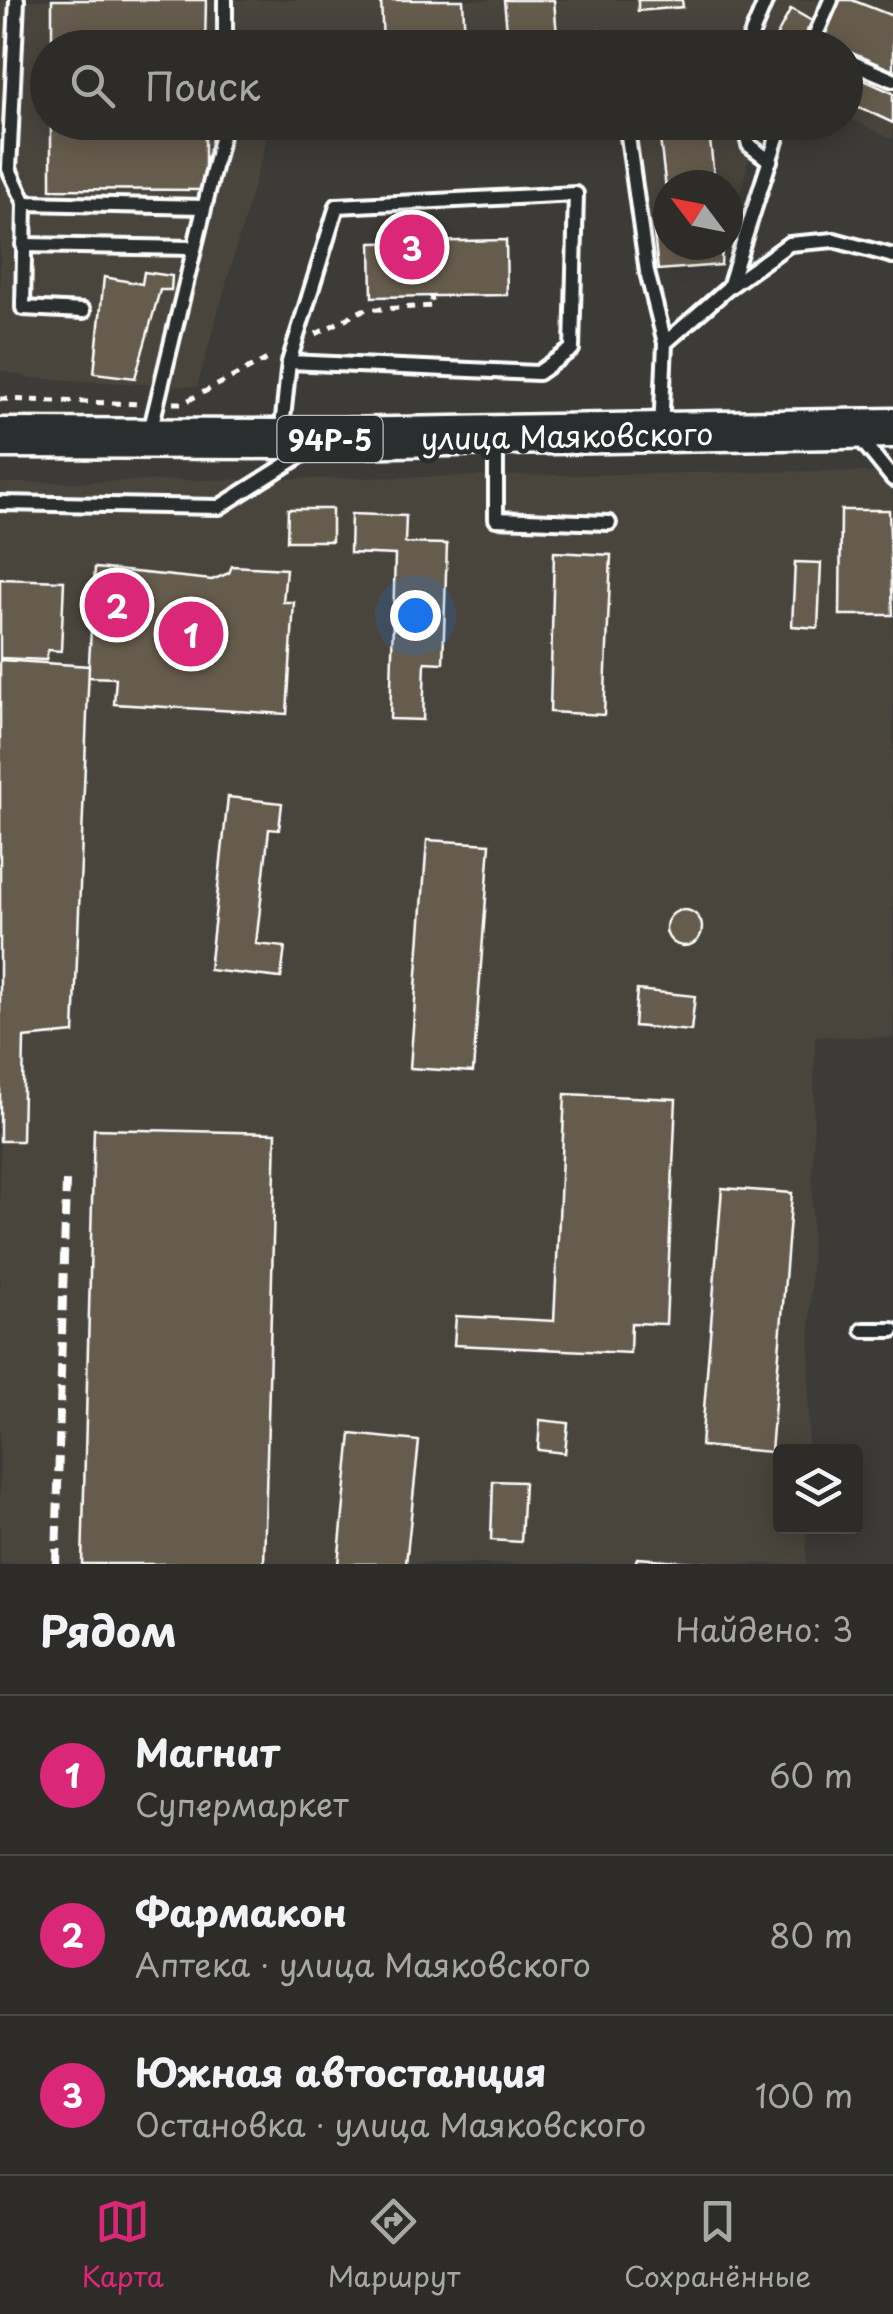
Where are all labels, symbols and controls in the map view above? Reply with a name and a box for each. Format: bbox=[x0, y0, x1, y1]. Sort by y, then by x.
search box bbox=[30, 30, 863, 140]
text: Поиск bbox=[145, 57, 260, 114]
icon: search bbox=[65, 58, 120, 113]
north arrow bbox=[653, 170, 743, 260]
pin: 3 bbox=[380, 210, 444, 284]
street label: улица Маяковского bbox=[420, 410, 714, 460]
road number: 94Р-5 bbox=[278, 416, 382, 462]
pin: 2 bbox=[84, 568, 150, 642]
your location bbox=[390, 590, 441, 641]
pin: 1 bbox=[158, 596, 224, 672]
map controls bbox=[773, 1444, 863, 1534]
button: layers bbox=[773, 1444, 863, 1534]
text: Рядом bbox=[40, 1598, 177, 1661]
text: Найдено: 3 bbox=[675, 1605, 853, 1653]
text: Магнит bbox=[135, 1723, 279, 1780]
text: 1 bbox=[65, 1751, 80, 1799]
text: 60 m bbox=[769, 1751, 853, 1799]
text: Супермаркет bbox=[135, 1780, 349, 1828]
text: Фармакон bbox=[135, 1883, 347, 1940]
text: 2 bbox=[61, 1911, 84, 1959]
text: 80 m bbox=[769, 1911, 853, 1959]
text: Аптека · улица Маяковского bbox=[135, 1940, 591, 1988]
text: Южная автостанция bbox=[135, 2043, 546, 2100]
text: 3 bbox=[62, 2071, 83, 2119]
text: 100 m bbox=[755, 2071, 853, 2119]
text: Остановка · улица Маяковского bbox=[135, 2100, 646, 2148]
tab: Карта bbox=[82, 2194, 164, 2297]
tab: Маршрут bbox=[328, 2194, 460, 2297]
tab: Сохранённые bbox=[624, 2194, 811, 2297]

